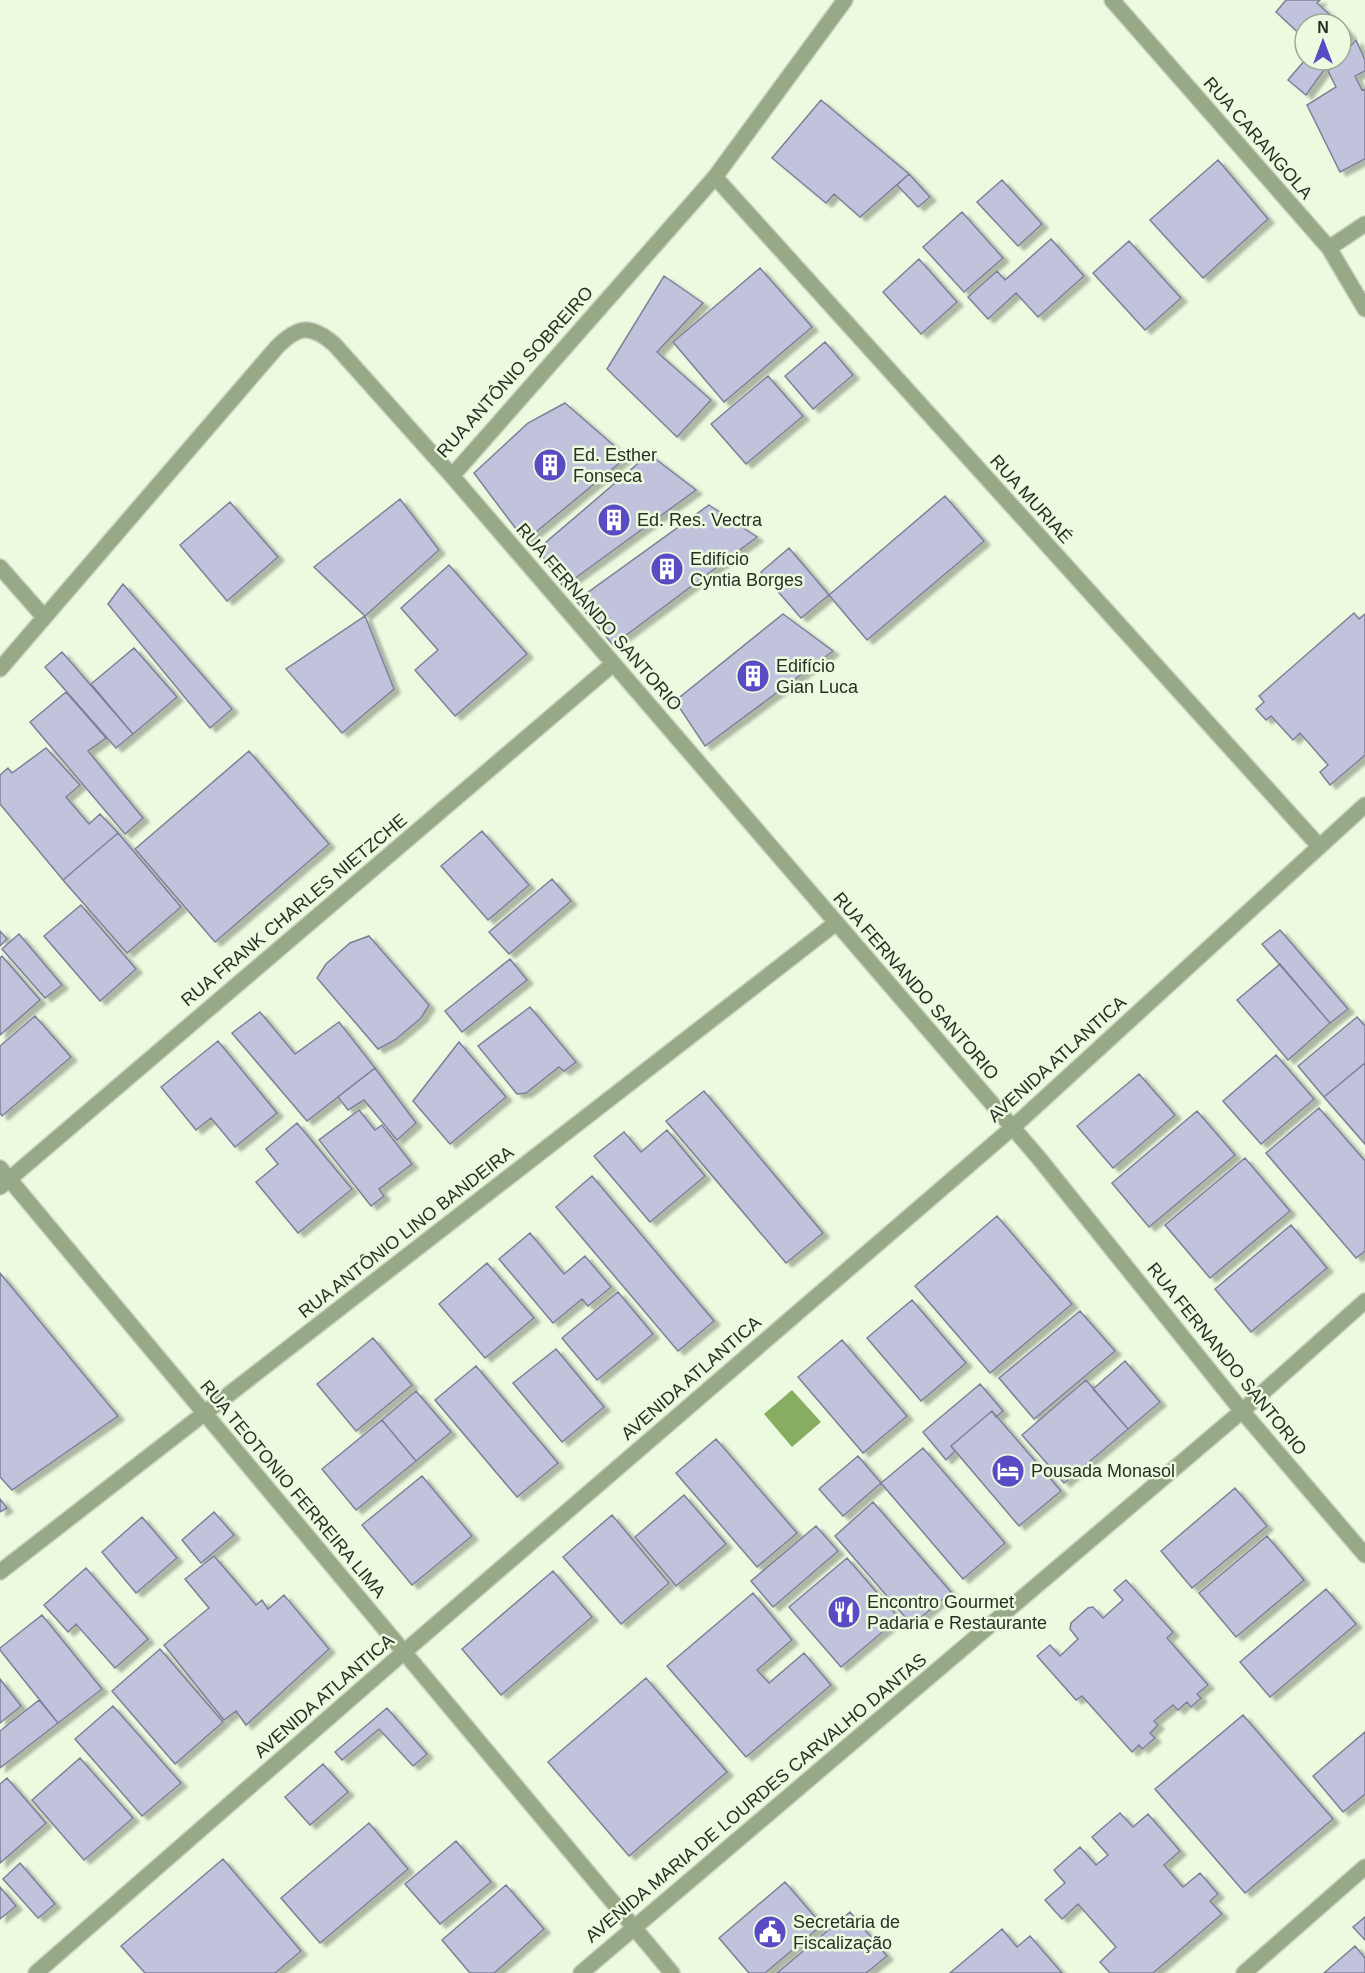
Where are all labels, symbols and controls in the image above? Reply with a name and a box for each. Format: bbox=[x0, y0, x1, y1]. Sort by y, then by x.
north arrow bbox=[1293, 12, 1353, 72]
text: N bbox=[1317, 19, 1329, 36]
street label: RUA CARANGOLA bbox=[1200, 73, 1316, 203]
street label: RUA ANTÔNIO SOBREIRO bbox=[432, 282, 597, 462]
place label: Ed. Esther Fonseca bbox=[573, 445, 657, 486]
building icon: Ed. Esther Fonseca bbox=[532, 447, 568, 483]
street label: RUA MURIAÉ bbox=[986, 451, 1076, 547]
building icon: Ed. Res. Vectra bbox=[596, 502, 632, 538]
place label: Ed. Res. Vectra bbox=[637, 510, 763, 530]
street label: RUA FERNANDO SANTORIO bbox=[512, 519, 686, 715]
place label: Edifício Cyntia Borges bbox=[690, 549, 803, 590]
building icon: Edifício Cyntia Borges bbox=[649, 551, 685, 587]
place label: Edifício Gian Luca bbox=[776, 656, 859, 697]
building icon: Edifício Gian Luca bbox=[735, 658, 771, 694]
street label: RUA FRANK CHARLES NIETZCHE bbox=[177, 810, 411, 1010]
street label: RUA FERNANDO SANTORIO bbox=[829, 888, 1003, 1084]
street label: AVENIDA ATLANTICA bbox=[984, 992, 1130, 1126]
street label: RUA ANTÔNIO LINO BANDEIRA bbox=[294, 1141, 517, 1322]
street label: RUA FERNANDO SANTORIO bbox=[1143, 1259, 1311, 1459]
street label: AVENIDA ATLANTICA bbox=[617, 1312, 765, 1444]
street label: RUA TEOTONIO FERREIRA LIMA bbox=[196, 1376, 390, 1602]
hotel icon: Pousada Monasol bbox=[990, 1453, 1026, 1489]
place label: Pousada Monasol bbox=[1031, 1461, 1175, 1481]
place label: Encontro Gourmet Padaria e Restaurante bbox=[867, 1592, 1047, 1633]
restaurant icon: Encontro Gourmet Padaria e Restaurante bbox=[826, 1594, 862, 1630]
street label: AVENIDA ATLANTICA bbox=[250, 1630, 398, 1762]
street label: AVENIDA MARIA DE LOURDES CARVALHO DANTAS bbox=[582, 1649, 930, 1947]
place label: Secretaria de Fiscalização bbox=[793, 1912, 900, 1953]
public building icon: Secretaria de Fiscalização bbox=[752, 1914, 788, 1950]

